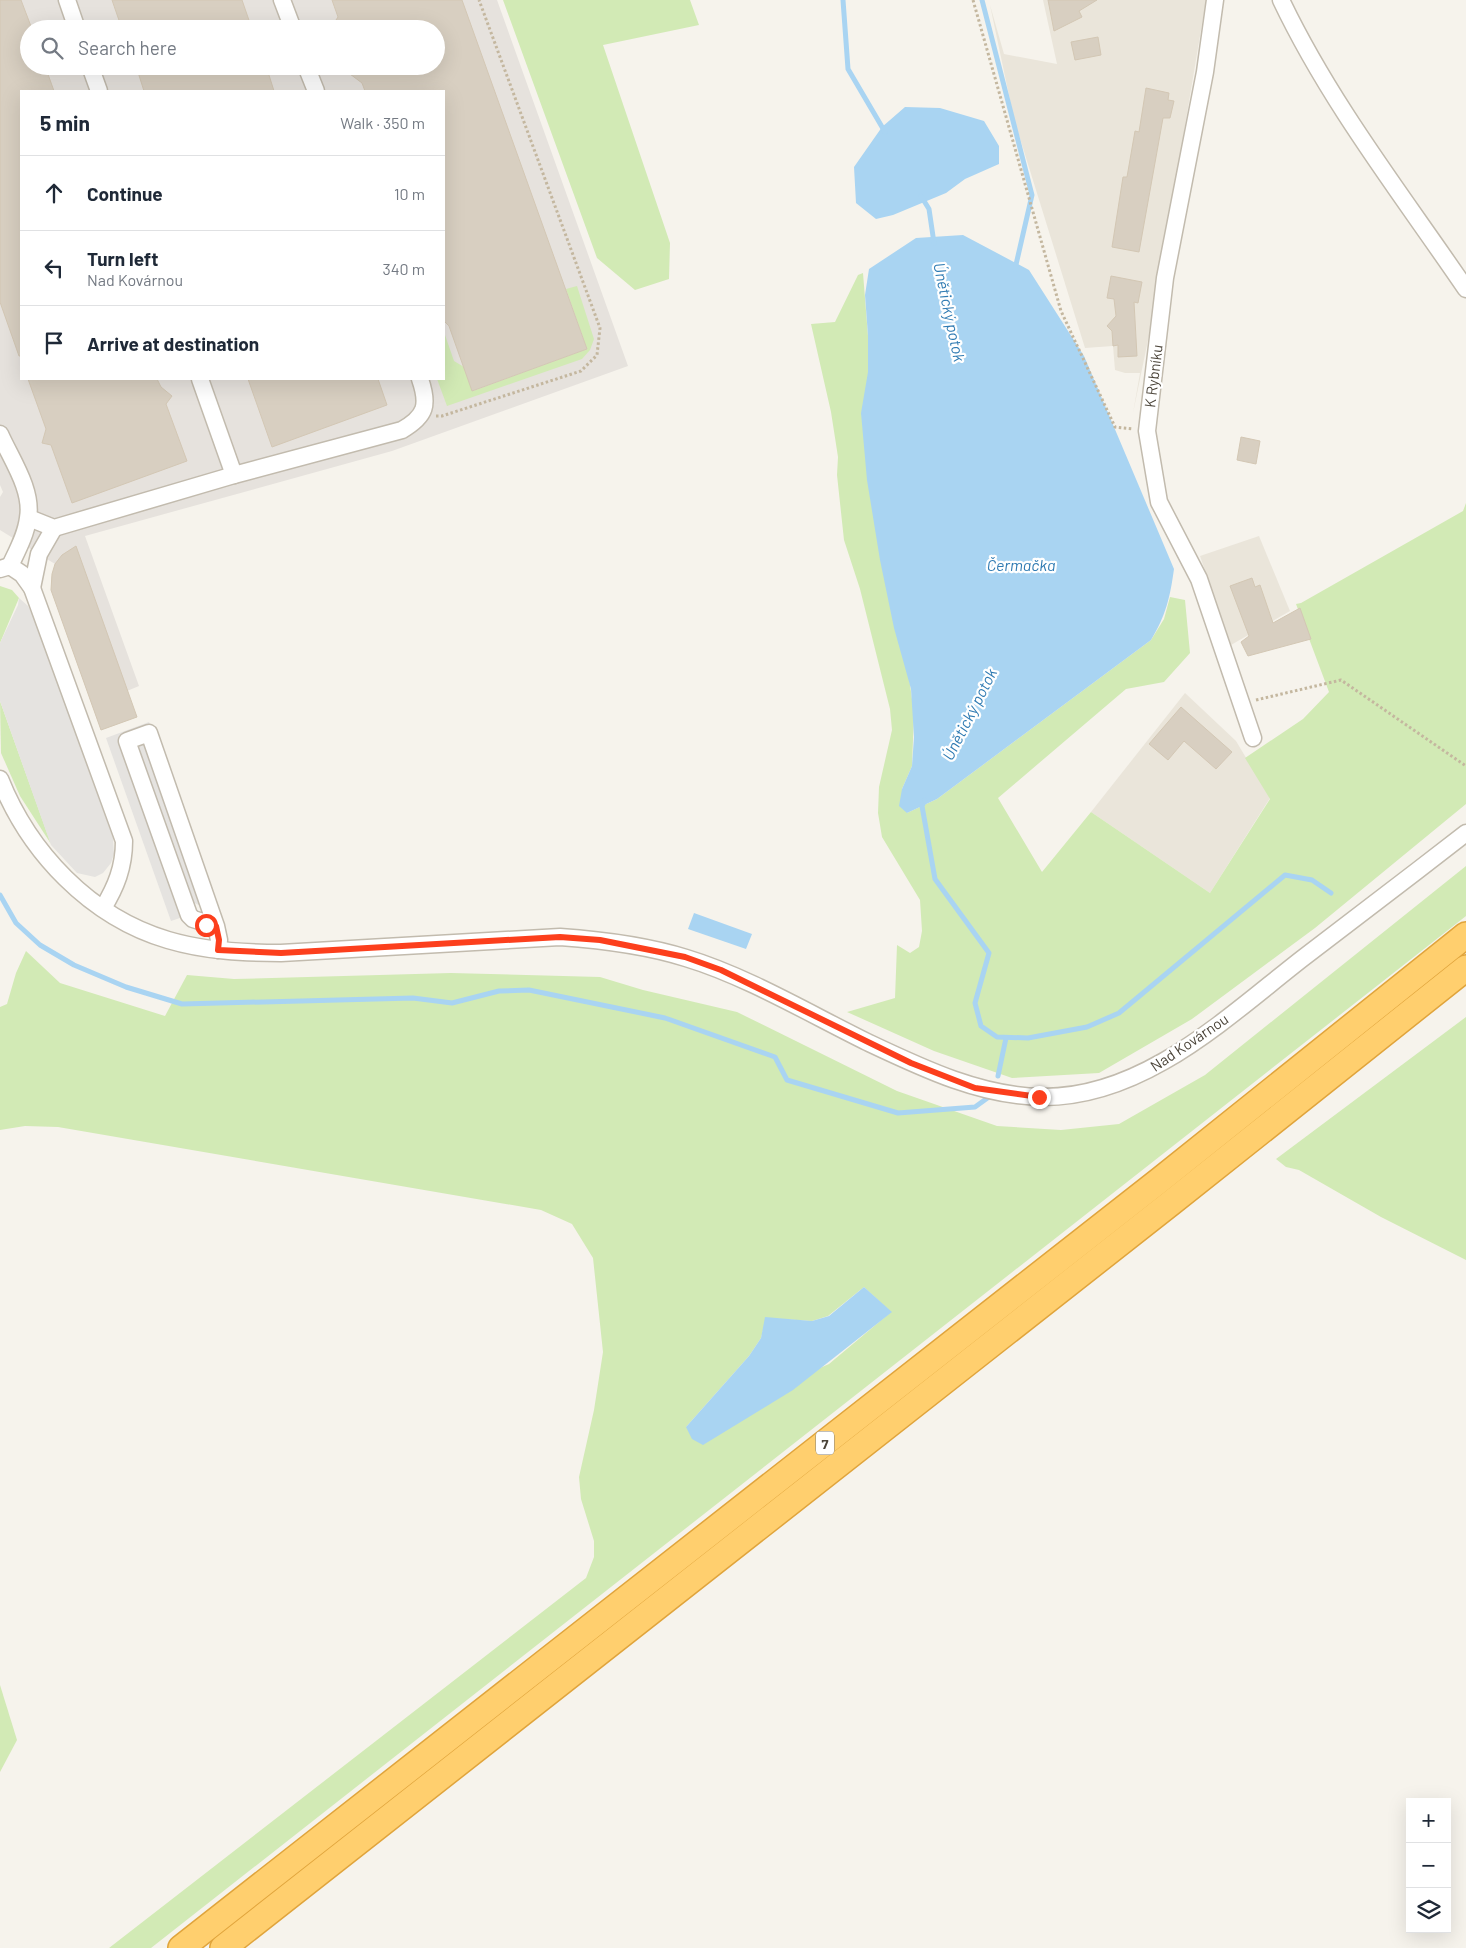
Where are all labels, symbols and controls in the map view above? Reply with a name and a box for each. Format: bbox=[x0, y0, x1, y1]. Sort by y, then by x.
search box bbox=[20, 20, 445, 75]
icon: search bbox=[38, 34, 66, 62]
text: Search here bbox=[78, 36, 177, 59]
text: 5 min bbox=[40, 110, 90, 135]
text: Walk · 350 m bbox=[340, 113, 425, 132]
icon: ahead bbox=[40, 179, 68, 207]
text: Continue bbox=[87, 182, 163, 205]
text: 10 m bbox=[394, 184, 425, 203]
text: Turn left bbox=[87, 247, 158, 270]
icon: left bbox=[40, 254, 68, 282]
text: 340 m bbox=[382, 259, 425, 278]
water label: Únětický potok bbox=[930, 261, 970, 363]
text: Nad Kovárnou bbox=[87, 270, 183, 289]
icon: arrive bbox=[40, 329, 68, 357]
text: Arrive at destination bbox=[87, 332, 259, 355]
street label: K Rybníku bbox=[1140, 343, 1166, 409]
water label: Čermačka bbox=[987, 555, 1055, 574]
water label: Únětický potok bbox=[938, 665, 1000, 763]
route start bbox=[195, 914, 218, 937]
street label: Nad Kovárnou bbox=[1147, 1009, 1231, 1075]
route end bbox=[1028, 1086, 1051, 1109]
road number: 7 bbox=[816, 1432, 834, 1455]
map controls bbox=[1406, 1798, 1451, 1933]
button: + bbox=[1406, 1798, 1451, 1843]
button: − bbox=[1406, 1843, 1451, 1888]
button: layers bbox=[1406, 1888, 1451, 1933]

